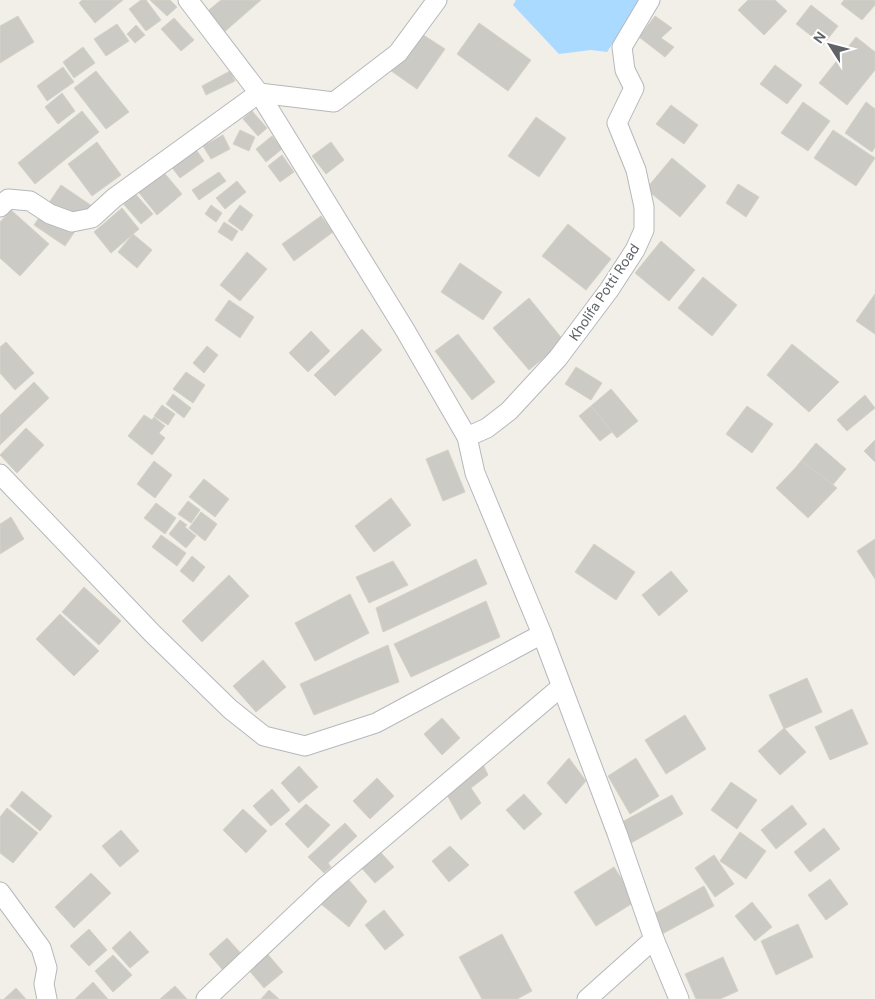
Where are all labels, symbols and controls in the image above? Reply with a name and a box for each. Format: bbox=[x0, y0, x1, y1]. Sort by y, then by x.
north arrow bbox=[805, 20, 855, 70]
text: N bbox=[809, 28, 830, 47]
street label: Kholifa Potti Road bbox=[565, 240, 643, 344]

